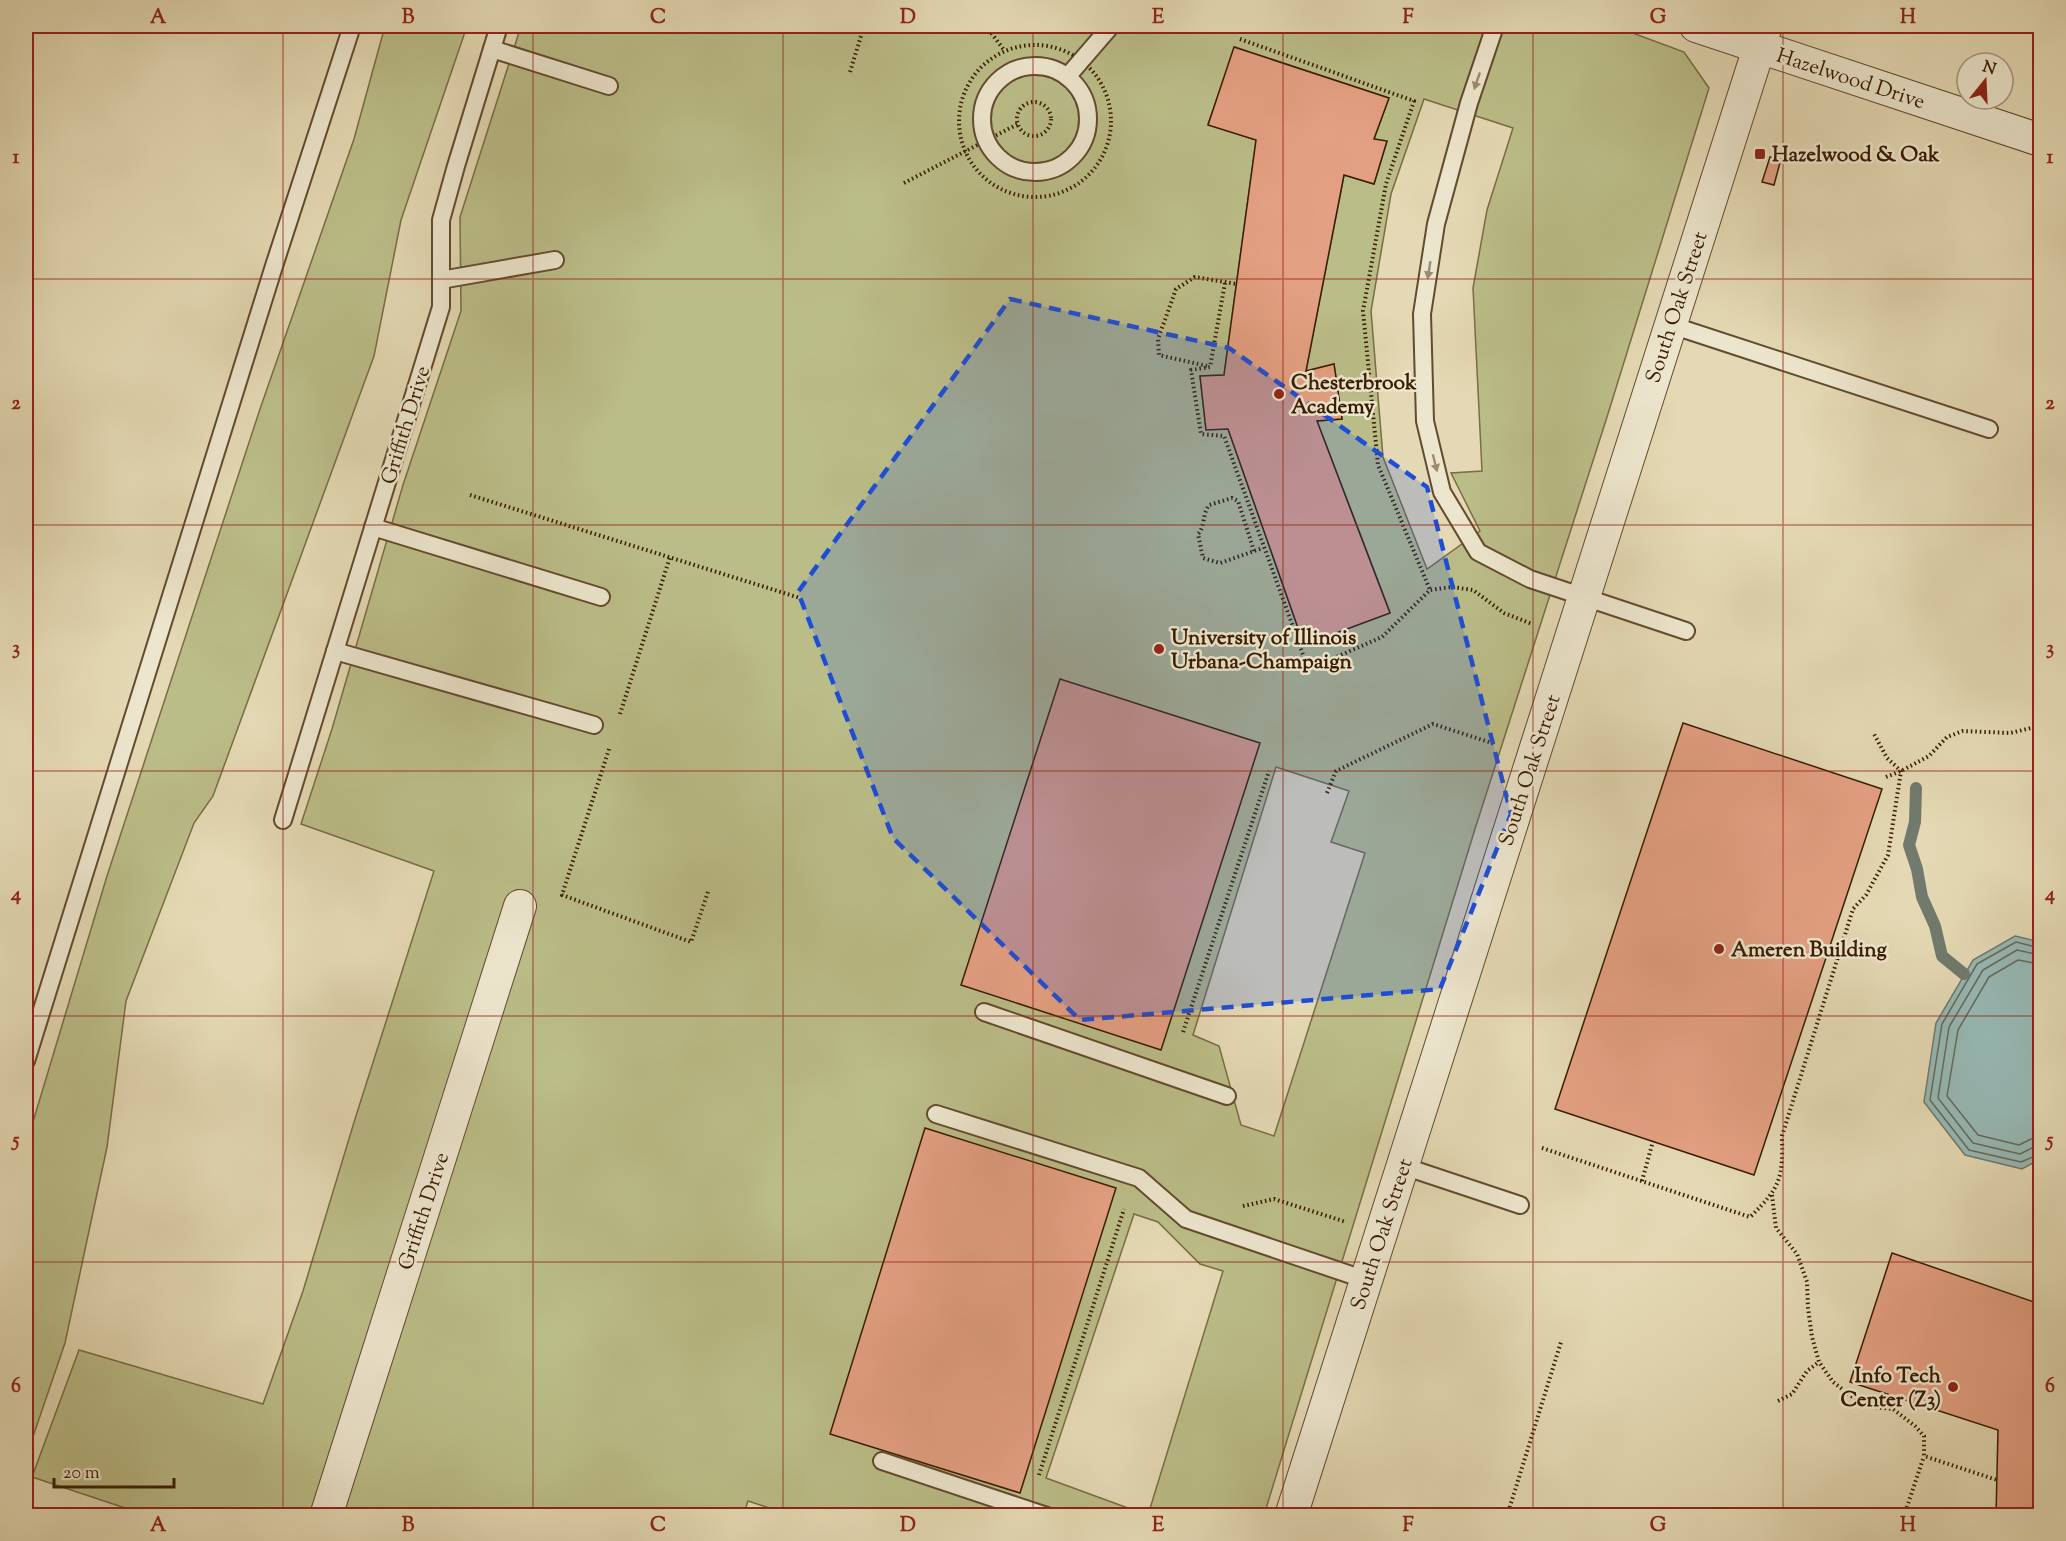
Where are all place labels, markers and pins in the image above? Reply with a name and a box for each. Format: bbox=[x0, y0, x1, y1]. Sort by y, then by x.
place label: Hazelwood & Oak bbox=[1772, 141, 1940, 171]
marker: Hazelwood & Oak bbox=[1753, 147, 1767, 161]
place label: Chesterbrook Academy bbox=[1291, 369, 1417, 423]
marker: Chesterbrook Academy bbox=[1272, 387, 1286, 401]
place label: University of Illinois Urbana-Champaign bbox=[1171, 624, 1356, 678]
marker: University of Illinois Urbana-Champaign bbox=[1152, 642, 1166, 656]
place label: Ameren Building bbox=[1731, 936, 1888, 966]
marker: Ameren Building bbox=[1712, 942, 1726, 956]
place label: Info Tech Center (Z3) bbox=[1840, 1362, 1942, 1416]
marker: Info Tech Center (Z3) bbox=[1946, 1380, 1960, 1394]

